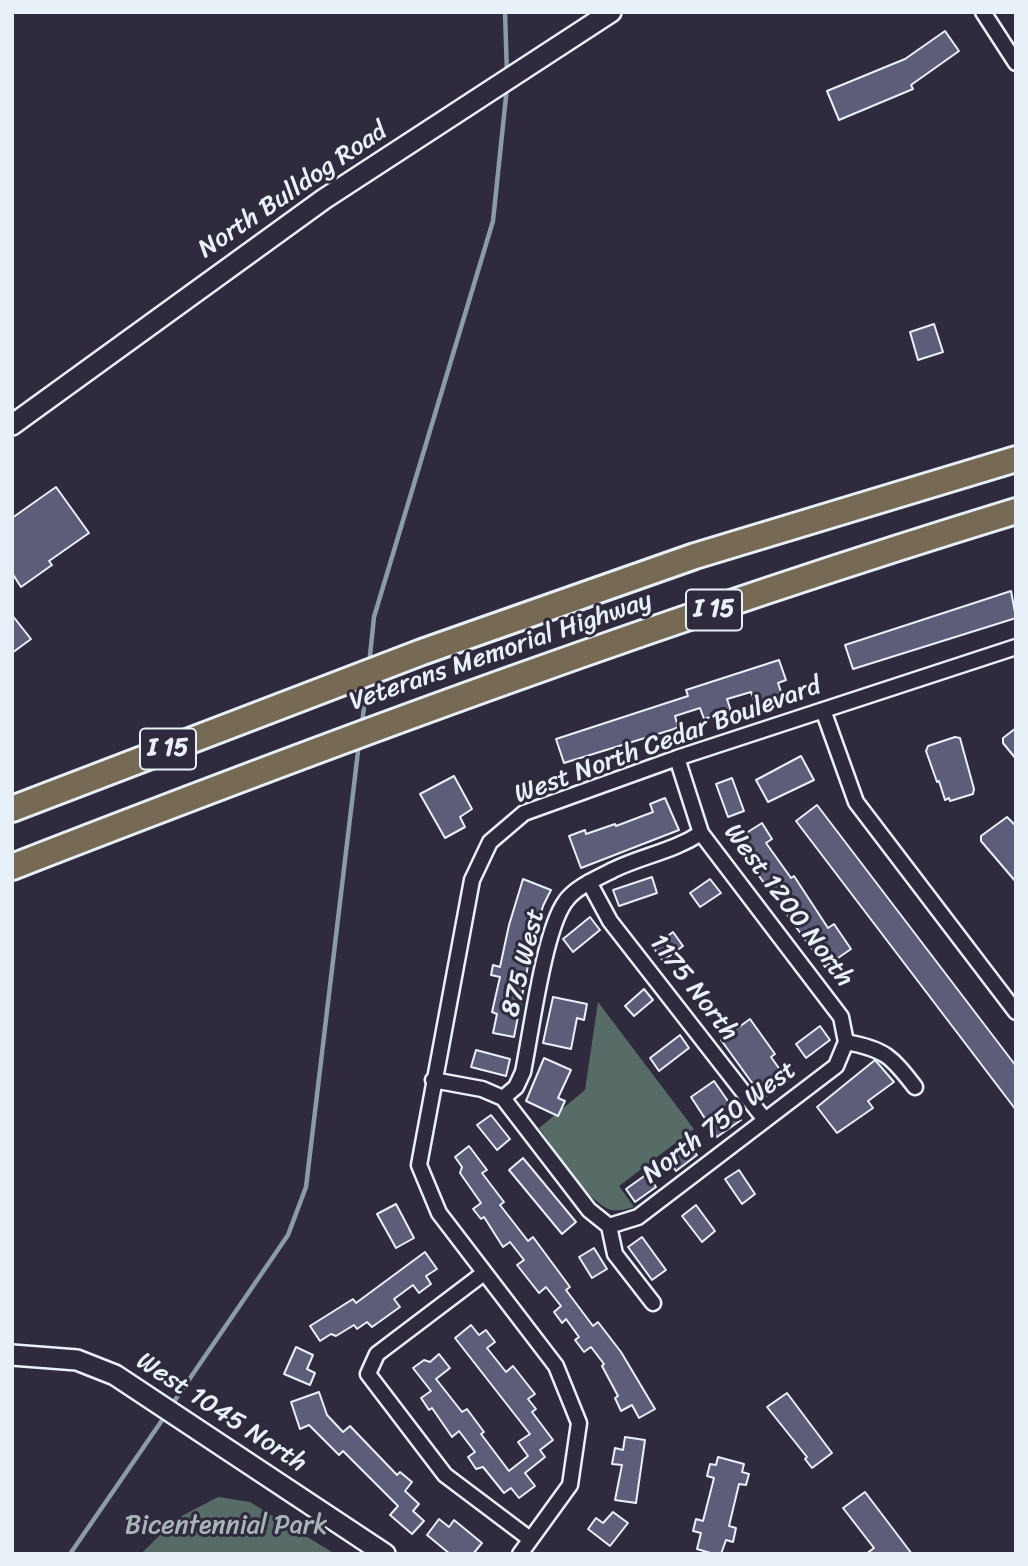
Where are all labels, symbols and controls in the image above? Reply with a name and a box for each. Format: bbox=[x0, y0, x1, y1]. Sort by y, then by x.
street label: North Bulldog Road bbox=[193, 116, 393, 266]
street label: Veterans Memorial Highway bbox=[346, 586, 656, 718]
road number: I 15 bbox=[686, 590, 742, 630]
street label: West North Cedar Boulevard bbox=[510, 671, 826, 811]
road number: I 15 bbox=[140, 728, 196, 770]
street label: West 1200 North bbox=[717, 818, 859, 994]
street label: 875 West bbox=[496, 906, 552, 1020]
street label: 1175 North bbox=[642, 928, 744, 1048]
street label: North 750 West bbox=[637, 1055, 803, 1191]
street label: West 1045 North bbox=[130, 1346, 312, 1480]
park label: Bicentennial Park bbox=[125, 1510, 327, 1542]

